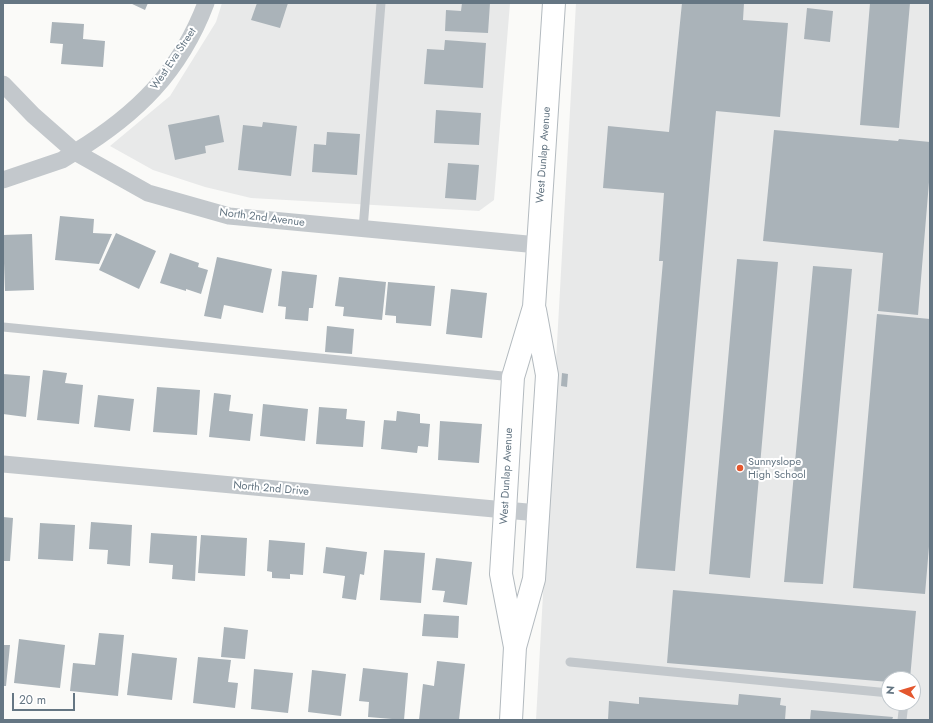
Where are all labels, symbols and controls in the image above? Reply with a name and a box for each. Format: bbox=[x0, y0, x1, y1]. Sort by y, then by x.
street label: West Eva Street bbox=[148, 26, 200, 92]
street label: West Dunlap Avenue bbox=[534, 106, 554, 204]
street label: North 2nd Avenue bbox=[219, 206, 305, 230]
street label: West Dunlap Avenue bbox=[498, 427, 516, 525]
place label: Sunnyslope High School bbox=[748, 455, 806, 481]
marker: Sunnyslope High School bbox=[735, 463, 745, 473]
street label: North 2nd Drive bbox=[233, 479, 309, 499]
north arrow bbox=[881, 671, 921, 711]
scale bar bbox=[14, 685, 77, 711]
text: N bbox=[882, 685, 898, 695]
text: 20 m bbox=[19, 691, 46, 709]

